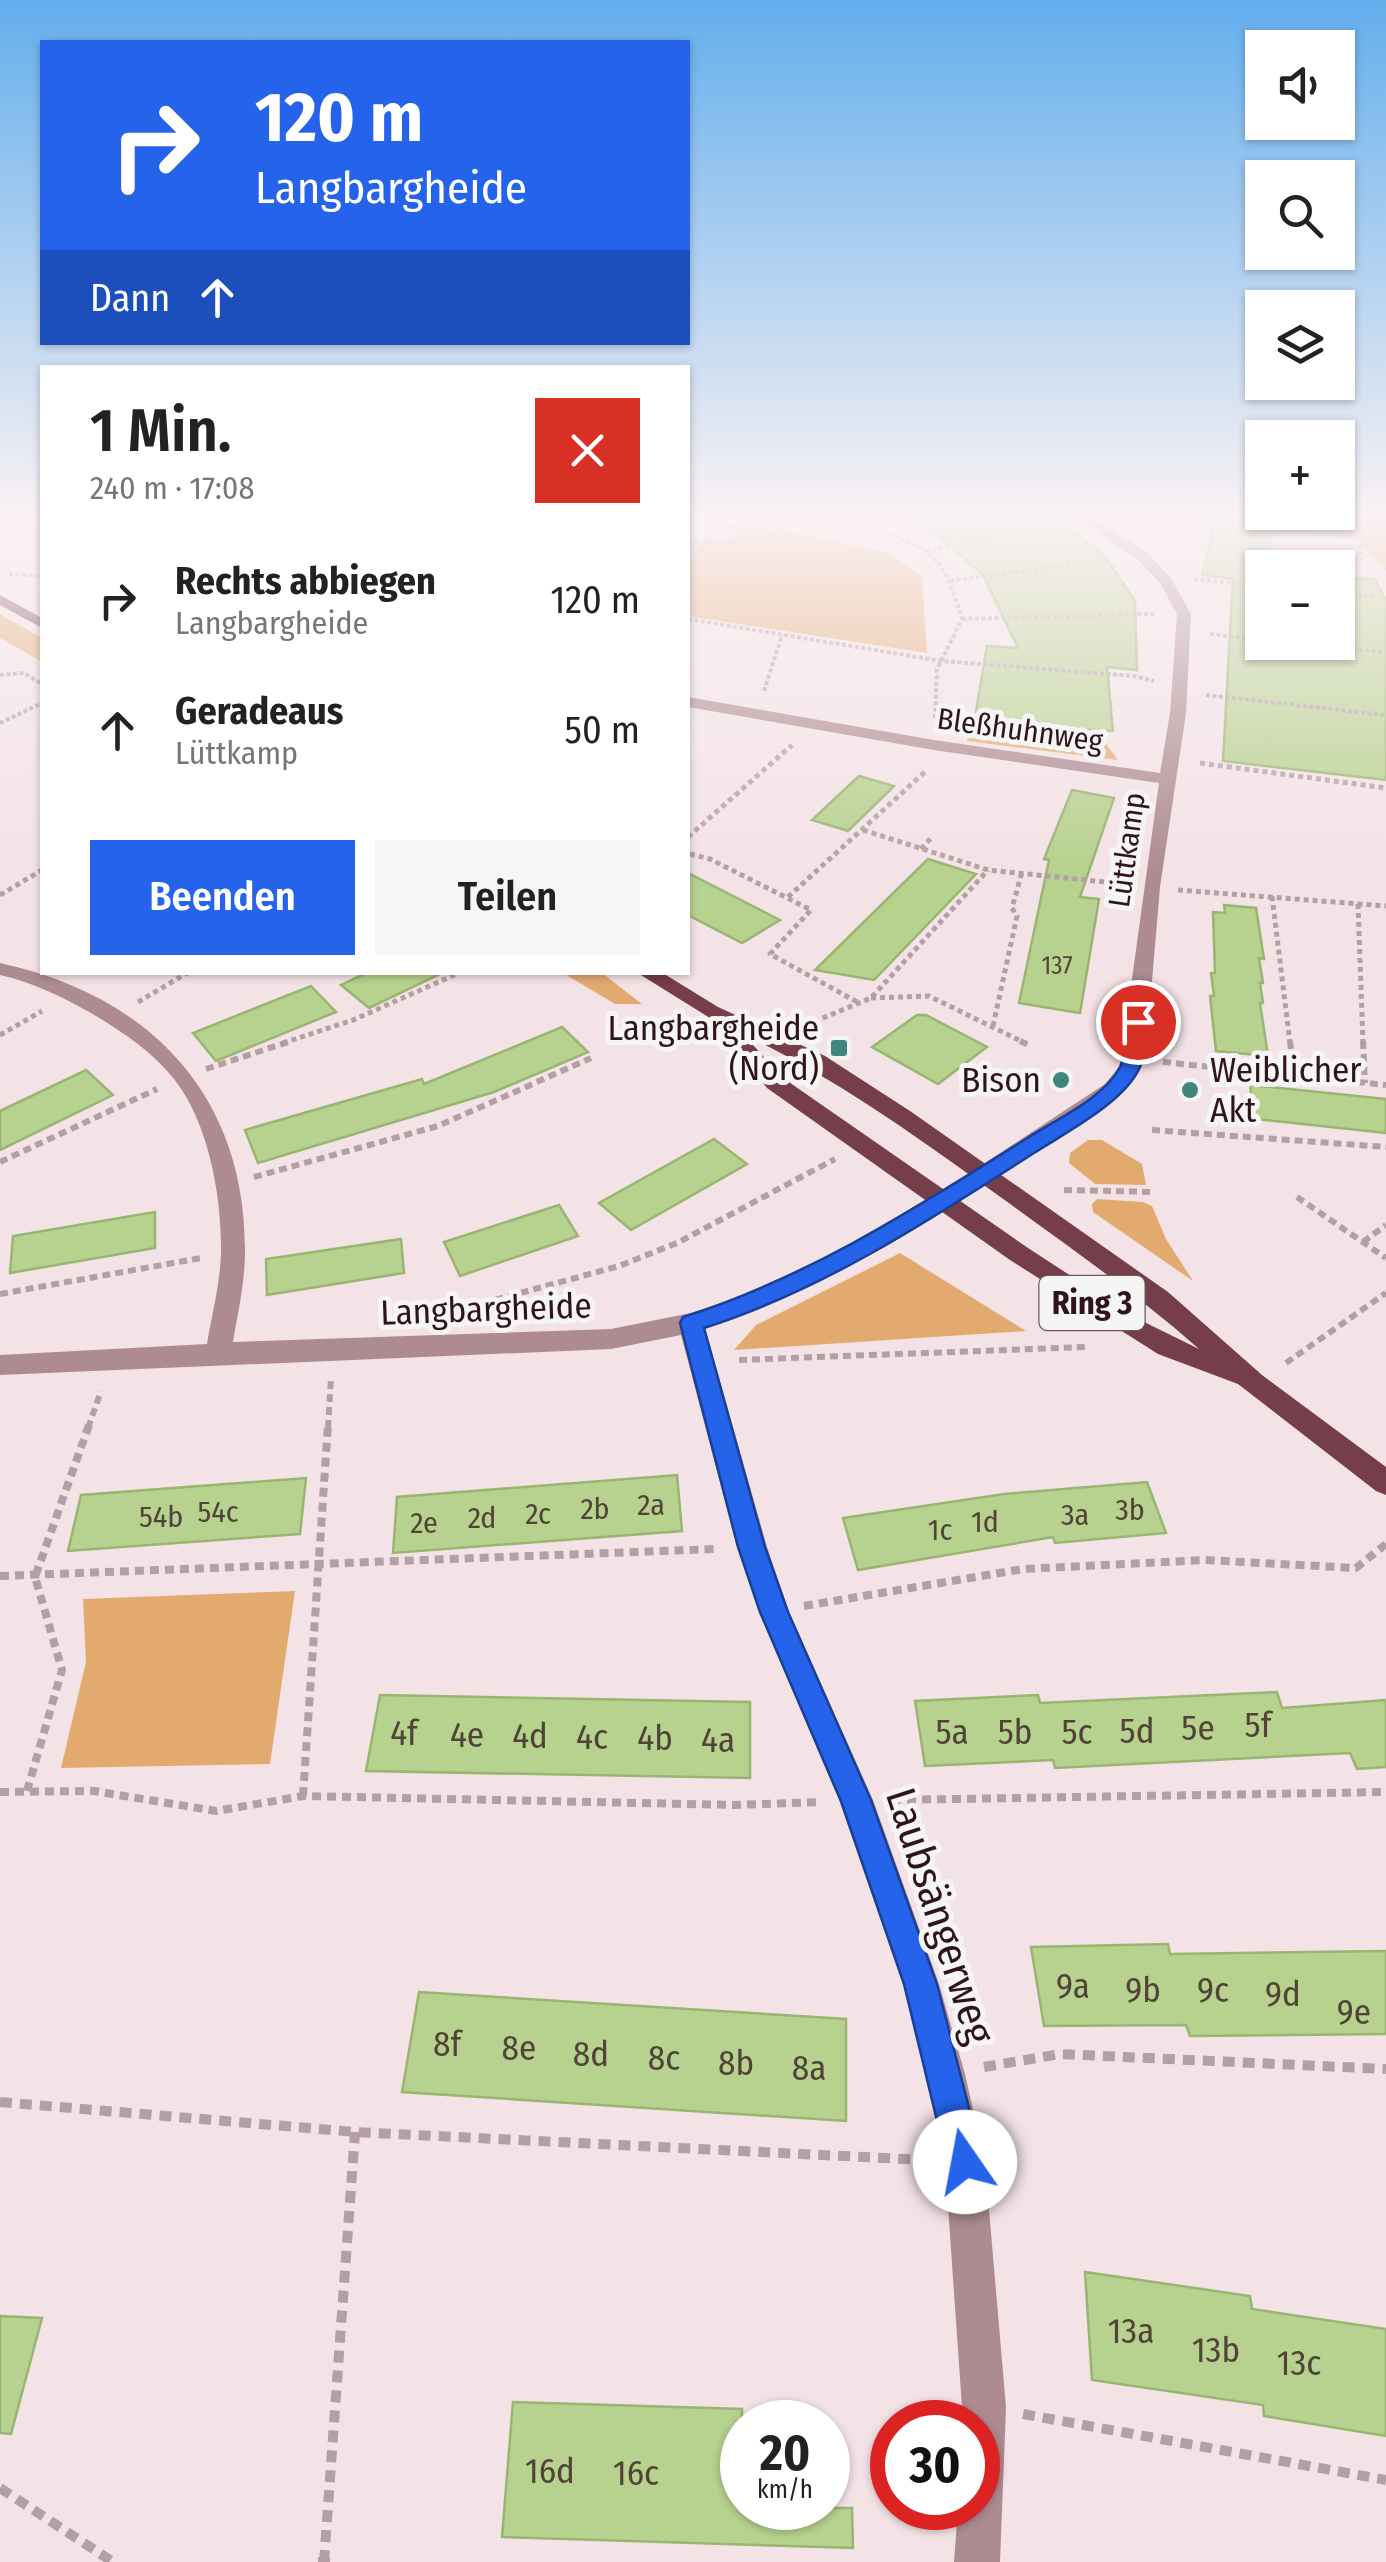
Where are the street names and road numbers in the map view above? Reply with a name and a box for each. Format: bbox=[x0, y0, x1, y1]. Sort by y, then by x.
street label: Bleßhuhnweg bbox=[935, 701, 1106, 760]
street label: Lüttkamp bbox=[1101, 790, 1153, 910]
road number: Ring 3 bbox=[1040, 1276, 1144, 1330]
street label: Langbargheide bbox=[380, 1284, 592, 1334]
street label: Laubsängerweg bbox=[875, 1782, 1005, 2050]

